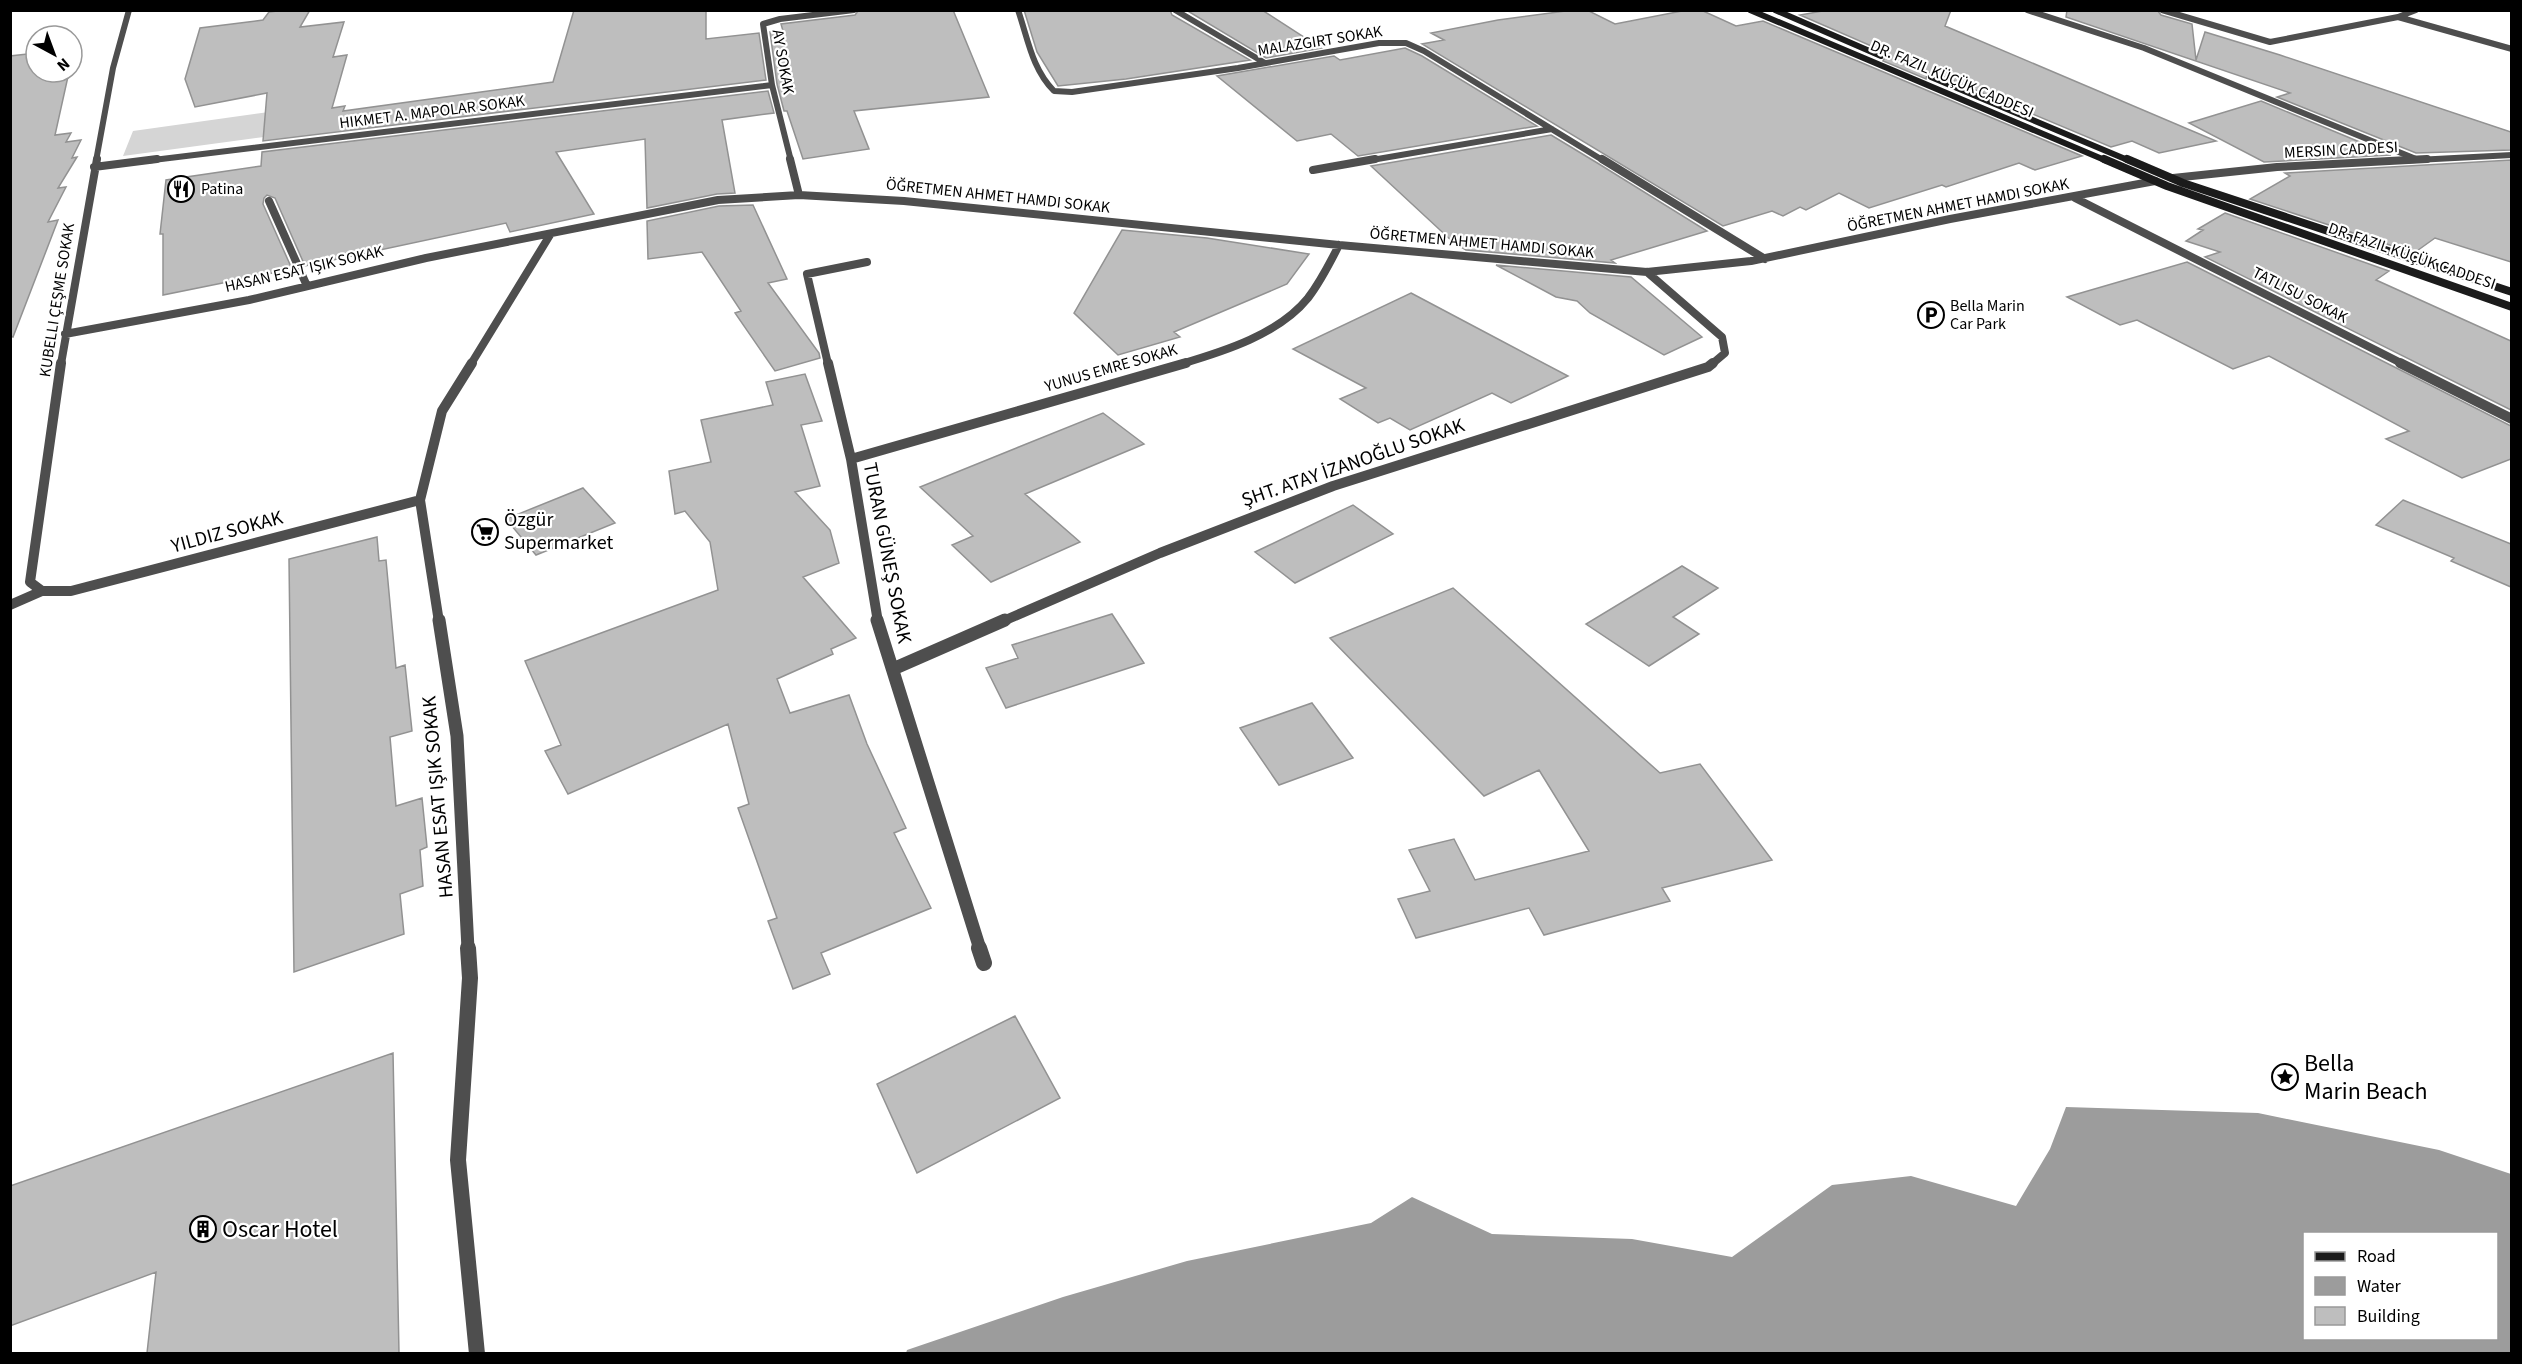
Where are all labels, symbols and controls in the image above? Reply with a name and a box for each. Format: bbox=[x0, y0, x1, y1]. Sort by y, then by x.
street label: MALAZGIRT SOKAK bbox=[1256, 20, 1385, 62]
north arrow bbox=[24, 24, 84, 84]
street label: AY SOKAK bbox=[766, 28, 800, 97]
street label: DR. FAZIL KÜÇÜK CADDESI bbox=[1867, 35, 2037, 123]
text: N bbox=[52, 53, 74, 76]
street label: HIKMET A. MAPOLAR SOKAK bbox=[338, 90, 527, 134]
street label: MERSIN CADDESI bbox=[2284, 136, 2398, 164]
street label: ÖĞRETMEN AHMET HAMDI SOKAK bbox=[885, 173, 1112, 219]
street label: ÖĞRETMEN AHMET HAMDI SOKAK bbox=[1845, 173, 2071, 237]
restaurant icon: Patina bbox=[166, 174, 196, 204]
place label: Patina bbox=[201, 178, 243, 200]
street label: DR. FAZIL KÜÇÜK CADDESI bbox=[2325, 217, 2499, 295]
street label: KUBELLI ÇEŞME SOKAK bbox=[34, 221, 80, 379]
street label: ÖĞRETMEN AHMET HAMDI SOKAK bbox=[1369, 222, 1596, 264]
street label: HASAN ESAT IŞIK SOKAK bbox=[223, 240, 386, 298]
street label: TATLISU SOKAK bbox=[2248, 261, 2352, 329]
place label: Bella Marin Car Park bbox=[1950, 295, 2025, 335]
parking icon: Bella Marin Car Park bbox=[1916, 300, 1946, 330]
street label: YUNUS EMRE SOKAK bbox=[1041, 338, 1181, 398]
street label: ŞHT. ATAY İZANOĞLU SOKAK bbox=[1238, 411, 1469, 514]
street label: TURAN GÜNEŞ SOKAK bbox=[856, 460, 918, 646]
street label: YILDIZ SOKAK bbox=[167, 504, 286, 561]
place label: Özgür Supermarket bbox=[504, 506, 613, 557]
supermarket icon: Özgür Supermarket bbox=[470, 517, 500, 547]
street label: HASAN ESAT IŞIK SOKAK bbox=[415, 694, 461, 899]
place label: Bella Marin Beach bbox=[2304, 1046, 2428, 1109]
place icon: Bella Marin Beach bbox=[2270, 1062, 2300, 1092]
place label: Oscar Hotel bbox=[222, 1212, 338, 1247]
building icon: Oscar Hotel bbox=[188, 1214, 218, 1244]
legend bbox=[2303, 1232, 2498, 1340]
text: Road bbox=[2357, 1244, 2396, 1269]
text: Water bbox=[2357, 1274, 2401, 1299]
text: Building bbox=[2357, 1304, 2420, 1329]

